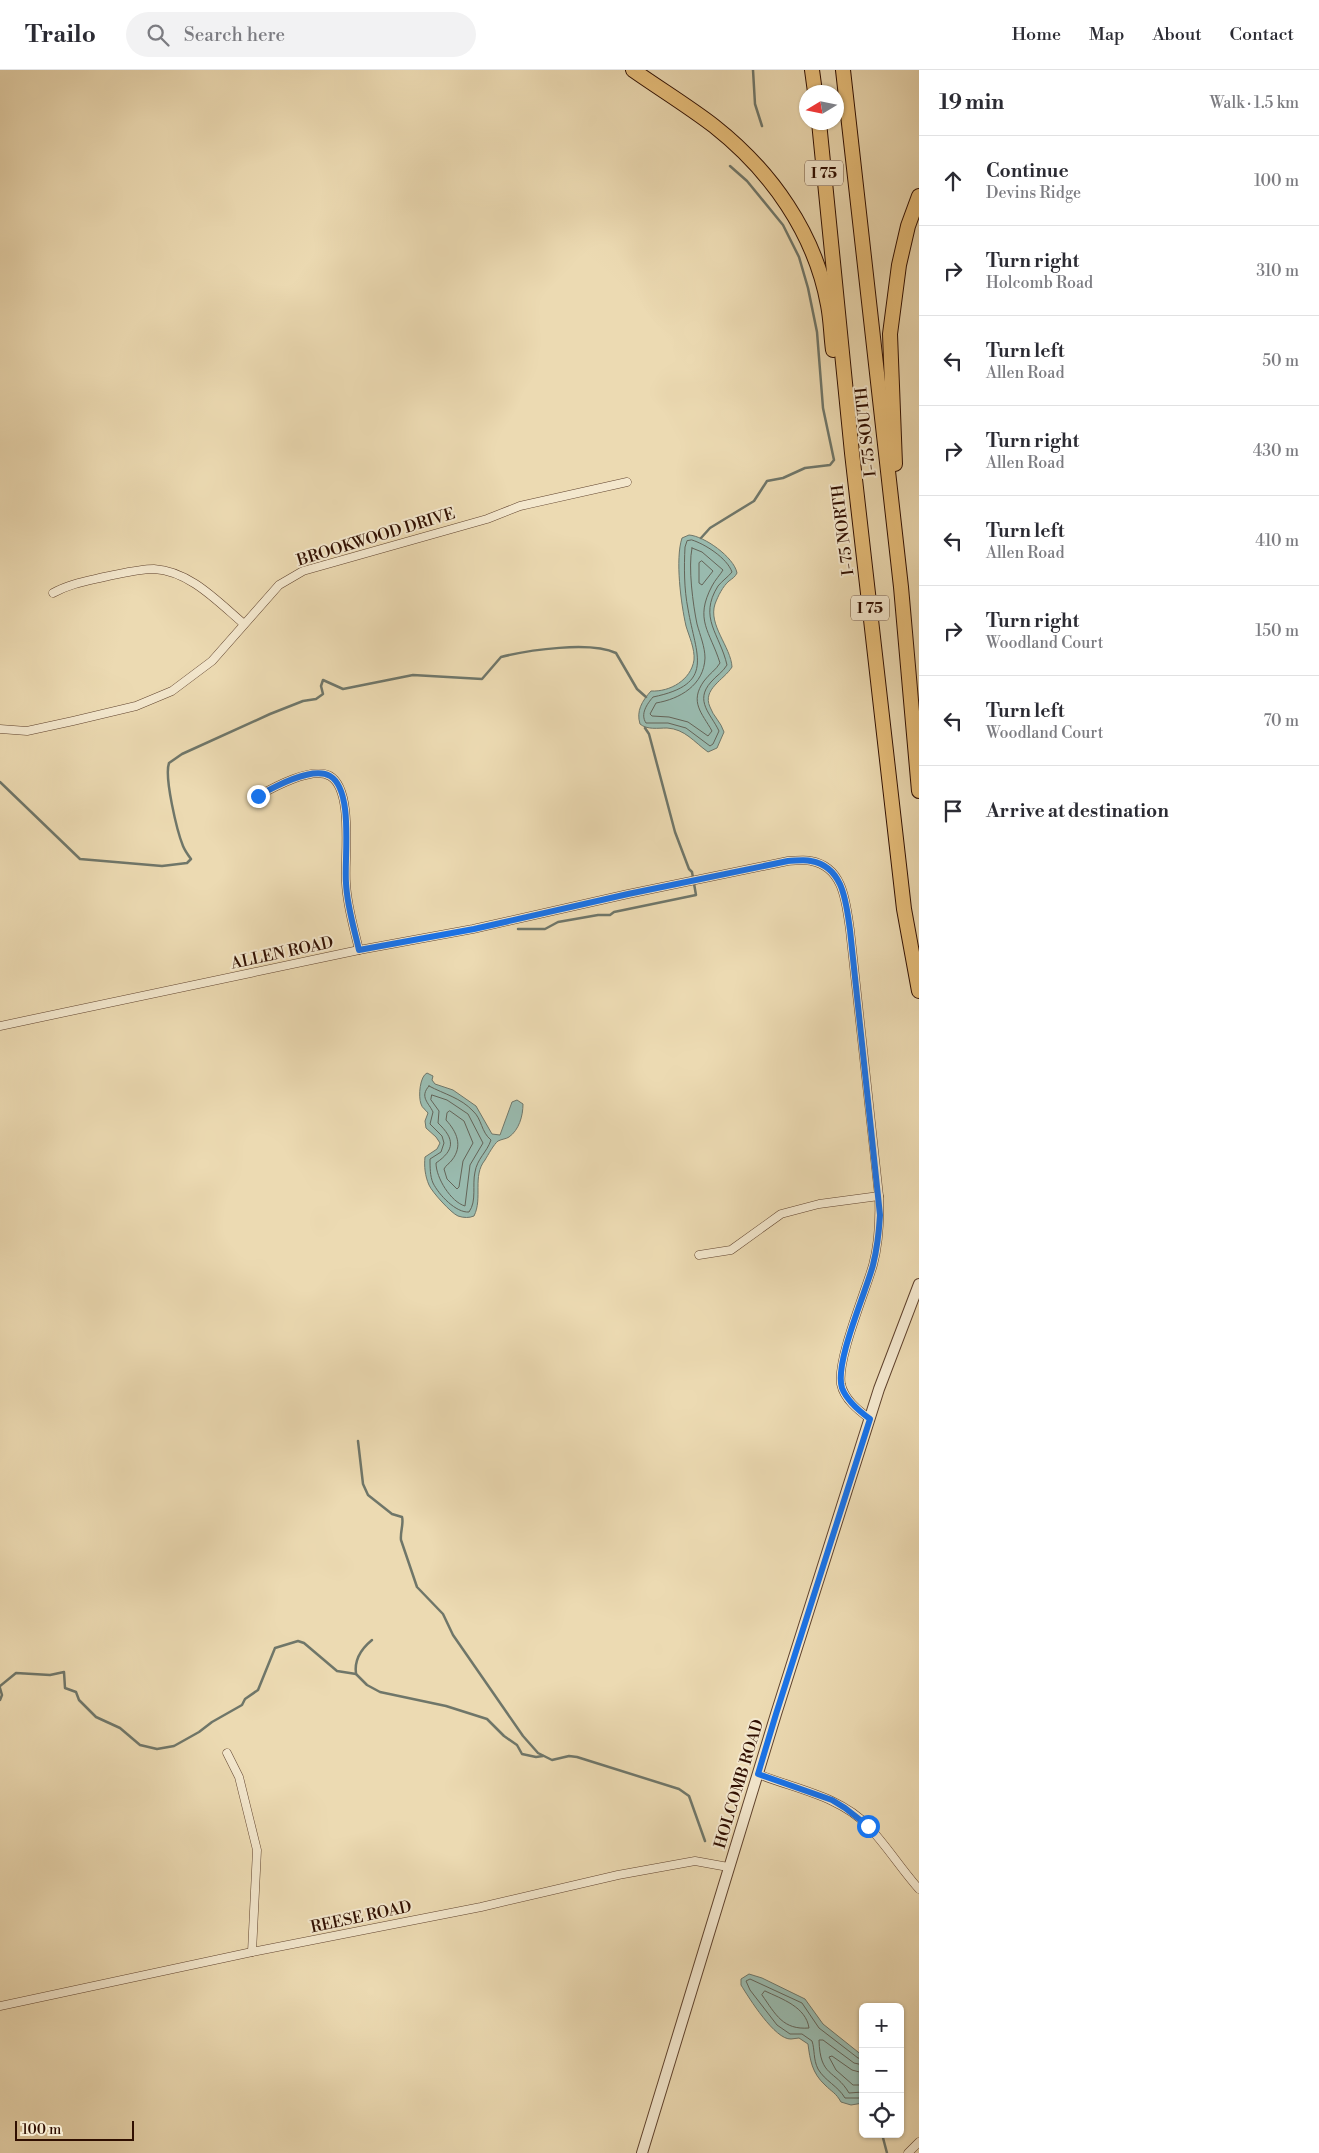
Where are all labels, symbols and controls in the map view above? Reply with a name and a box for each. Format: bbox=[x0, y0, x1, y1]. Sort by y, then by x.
search box bbox=[126, 12, 476, 57]
text: Trailo bbox=[25, 20, 96, 50]
icon: search bbox=[144, 21, 172, 49]
text: Search here bbox=[184, 23, 285, 47]
text: Home bbox=[1012, 23, 1061, 46]
text: Map bbox=[1089, 23, 1125, 46]
text: About bbox=[1153, 23, 1202, 46]
text: Contact bbox=[1230, 23, 1294, 46]
north arrow bbox=[799, 85, 844, 130]
text: 19 min bbox=[939, 90, 1004, 116]
text: Walk · 1.5 km bbox=[1210, 93, 1299, 113]
text: Continue bbox=[986, 159, 1069, 183]
road number: I 75 bbox=[805, 160, 843, 186]
icon: ahead bbox=[939, 167, 967, 195]
text: 100 m bbox=[1254, 171, 1299, 191]
text: Devins Ridge bbox=[986, 183, 1081, 203]
text: Turn right bbox=[986, 249, 1079, 273]
icon: right bbox=[939, 257, 967, 285]
text: 310 m bbox=[1256, 261, 1299, 281]
text: Holcomb Road bbox=[986, 273, 1093, 293]
text: Turn left bbox=[986, 339, 1065, 363]
icon: left bbox=[939, 347, 967, 375]
text: 50 m bbox=[1262, 351, 1299, 371]
text: Allen Road bbox=[986, 363, 1064, 383]
street label: I-75 SOUTH bbox=[851, 386, 881, 478]
text: Turn right bbox=[986, 429, 1079, 453]
icon: right bbox=[939, 437, 967, 465]
text: 430 m bbox=[1253, 441, 1299, 461]
text: Allen Road bbox=[986, 453, 1064, 473]
street label: I-75 NORTH bbox=[827, 483, 859, 577]
street label: BROOKWOOD DRIVE bbox=[293, 503, 458, 571]
text: Turn left bbox=[986, 519, 1065, 543]
icon: left bbox=[939, 527, 967, 555]
text: 410 m bbox=[1255, 531, 1299, 551]
text: Allen Road bbox=[986, 543, 1064, 563]
road number: I 75 bbox=[851, 596, 889, 620]
text: Turn right bbox=[986, 609, 1079, 633]
icon: right bbox=[939, 617, 967, 645]
text: 150 m bbox=[1255, 621, 1299, 641]
text: Woodland Court bbox=[986, 633, 1103, 653]
text: Turn left bbox=[986, 699, 1065, 723]
icon: left bbox=[939, 707, 967, 735]
text: 70 m bbox=[1263, 711, 1299, 731]
text: Woodland Court bbox=[986, 723, 1103, 743]
route end bbox=[247, 785, 270, 808]
icon: arrive bbox=[939, 797, 967, 825]
text: Arrive at destination bbox=[986, 799, 1169, 823]
street label: ALLEN ROAD bbox=[228, 932, 335, 974]
street label: HOLCOMB ROAD bbox=[710, 1717, 768, 1851]
route start bbox=[857, 1815, 880, 1838]
street label: REESE ROAD bbox=[309, 1897, 413, 1937]
map controls bbox=[859, 2003, 904, 2138]
button: + bbox=[859, 2003, 904, 2048]
button: − bbox=[859, 2048, 904, 2093]
button: locate bbox=[859, 2093, 904, 2138]
scale bar bbox=[15, 2118, 134, 2141]
text: 100 m bbox=[22, 2121, 61, 2139]

